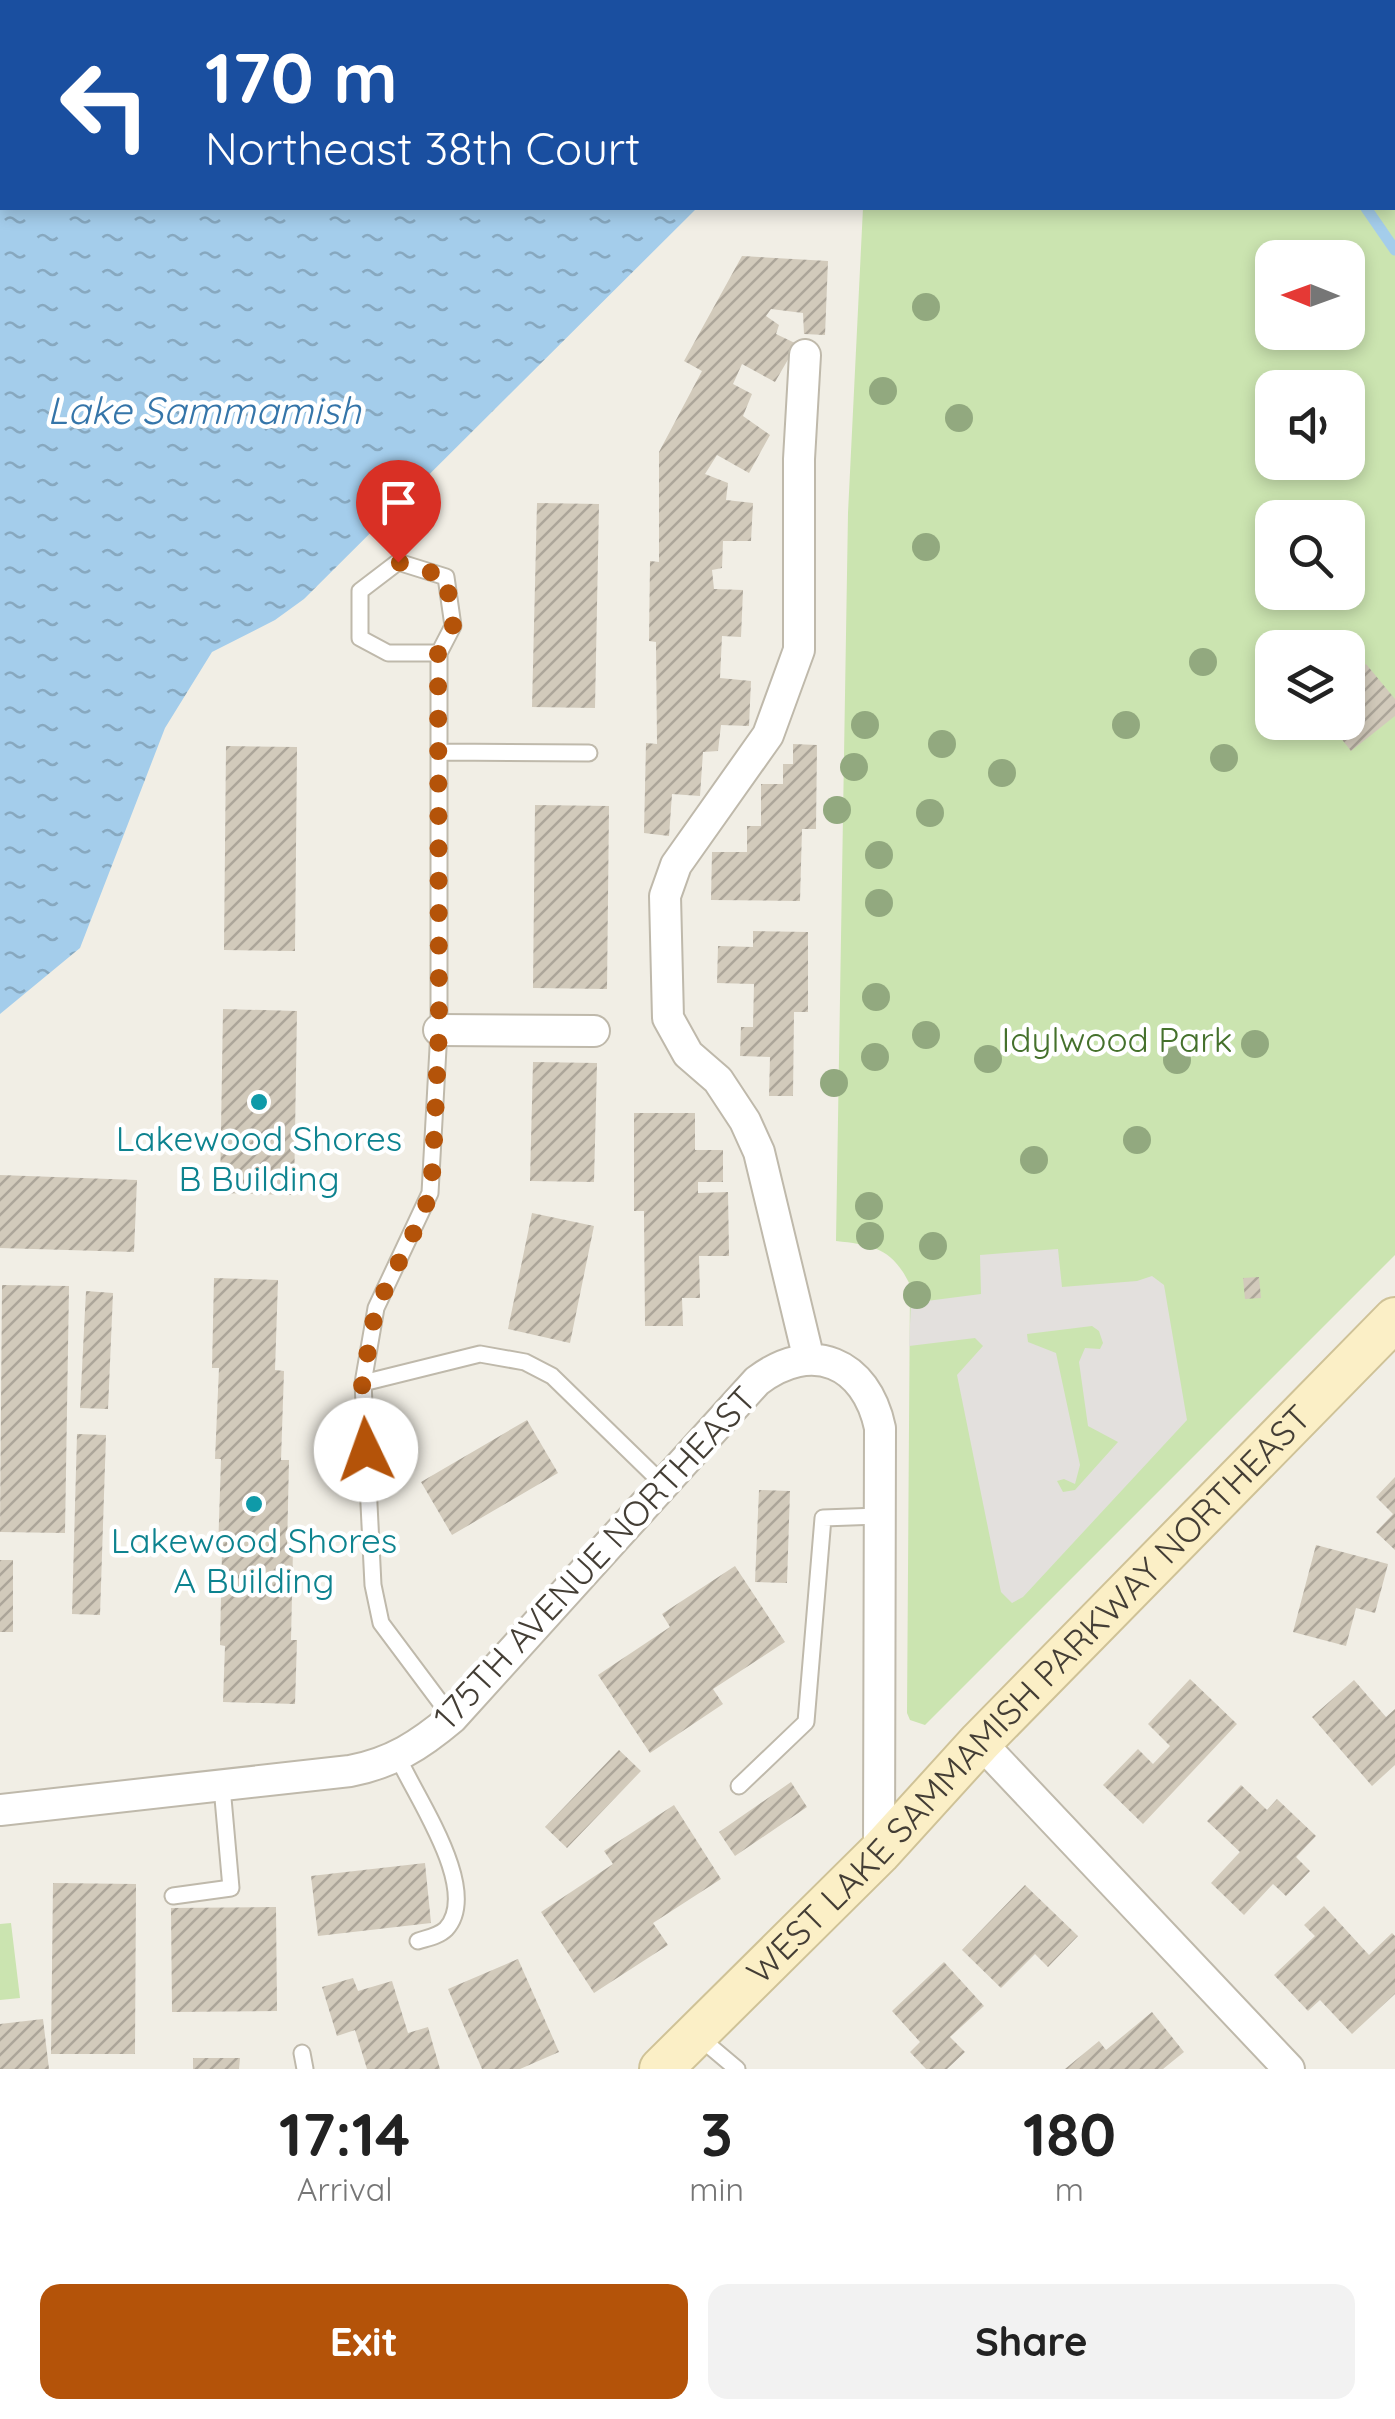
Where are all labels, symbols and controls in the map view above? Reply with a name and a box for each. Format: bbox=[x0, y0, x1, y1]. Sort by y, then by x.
text: 170 m bbox=[205, 33, 398, 121]
icon: left bbox=[40, 40, 170, 170]
text: Northeast 38th Court bbox=[205, 120, 640, 176]
north arrow bbox=[1255, 240, 1365, 350]
map controls bbox=[1255, 240, 1365, 740]
button: sound bbox=[1255, 370, 1365, 480]
water label: Lake Sammamish bbox=[47, 386, 362, 434]
pin bbox=[356, 460, 441, 563]
icon: arrive bbox=[371, 475, 426, 530]
button: search bbox=[1255, 500, 1365, 610]
button: layers bbox=[1255, 630, 1365, 740]
park label: Idylwood Park bbox=[1002, 1017, 1232, 1061]
marker: Lakewood Shores B Building bbox=[248, 1091, 270, 1113]
place label: Lakewood Shores B Building bbox=[116, 1116, 402, 1200]
street label: 175TH AVENUE NORTHEAST bbox=[424, 1377, 765, 1738]
street label: WEST LAKE SAMMAMISH PARKWAY NORTHEAST bbox=[737, 1395, 1320, 1993]
position arrow bbox=[314, 1398, 418, 1502]
marker: Lakewood Shores A Building bbox=[243, 1493, 265, 1515]
place label: Lakewood Shores A Building bbox=[111, 1518, 397, 1602]
text: 17:14 bbox=[279, 2096, 410, 2171]
text: 3 bbox=[700, 2096, 733, 2171]
text: 180 bbox=[1023, 2096, 1116, 2171]
text: Arrival bbox=[297, 2169, 393, 2209]
text: min bbox=[689, 2169, 744, 2209]
text: m bbox=[1055, 2169, 1084, 2209]
button: Exit bbox=[40, 2284, 688, 2399]
button: Share bbox=[708, 2284, 1355, 2399]

